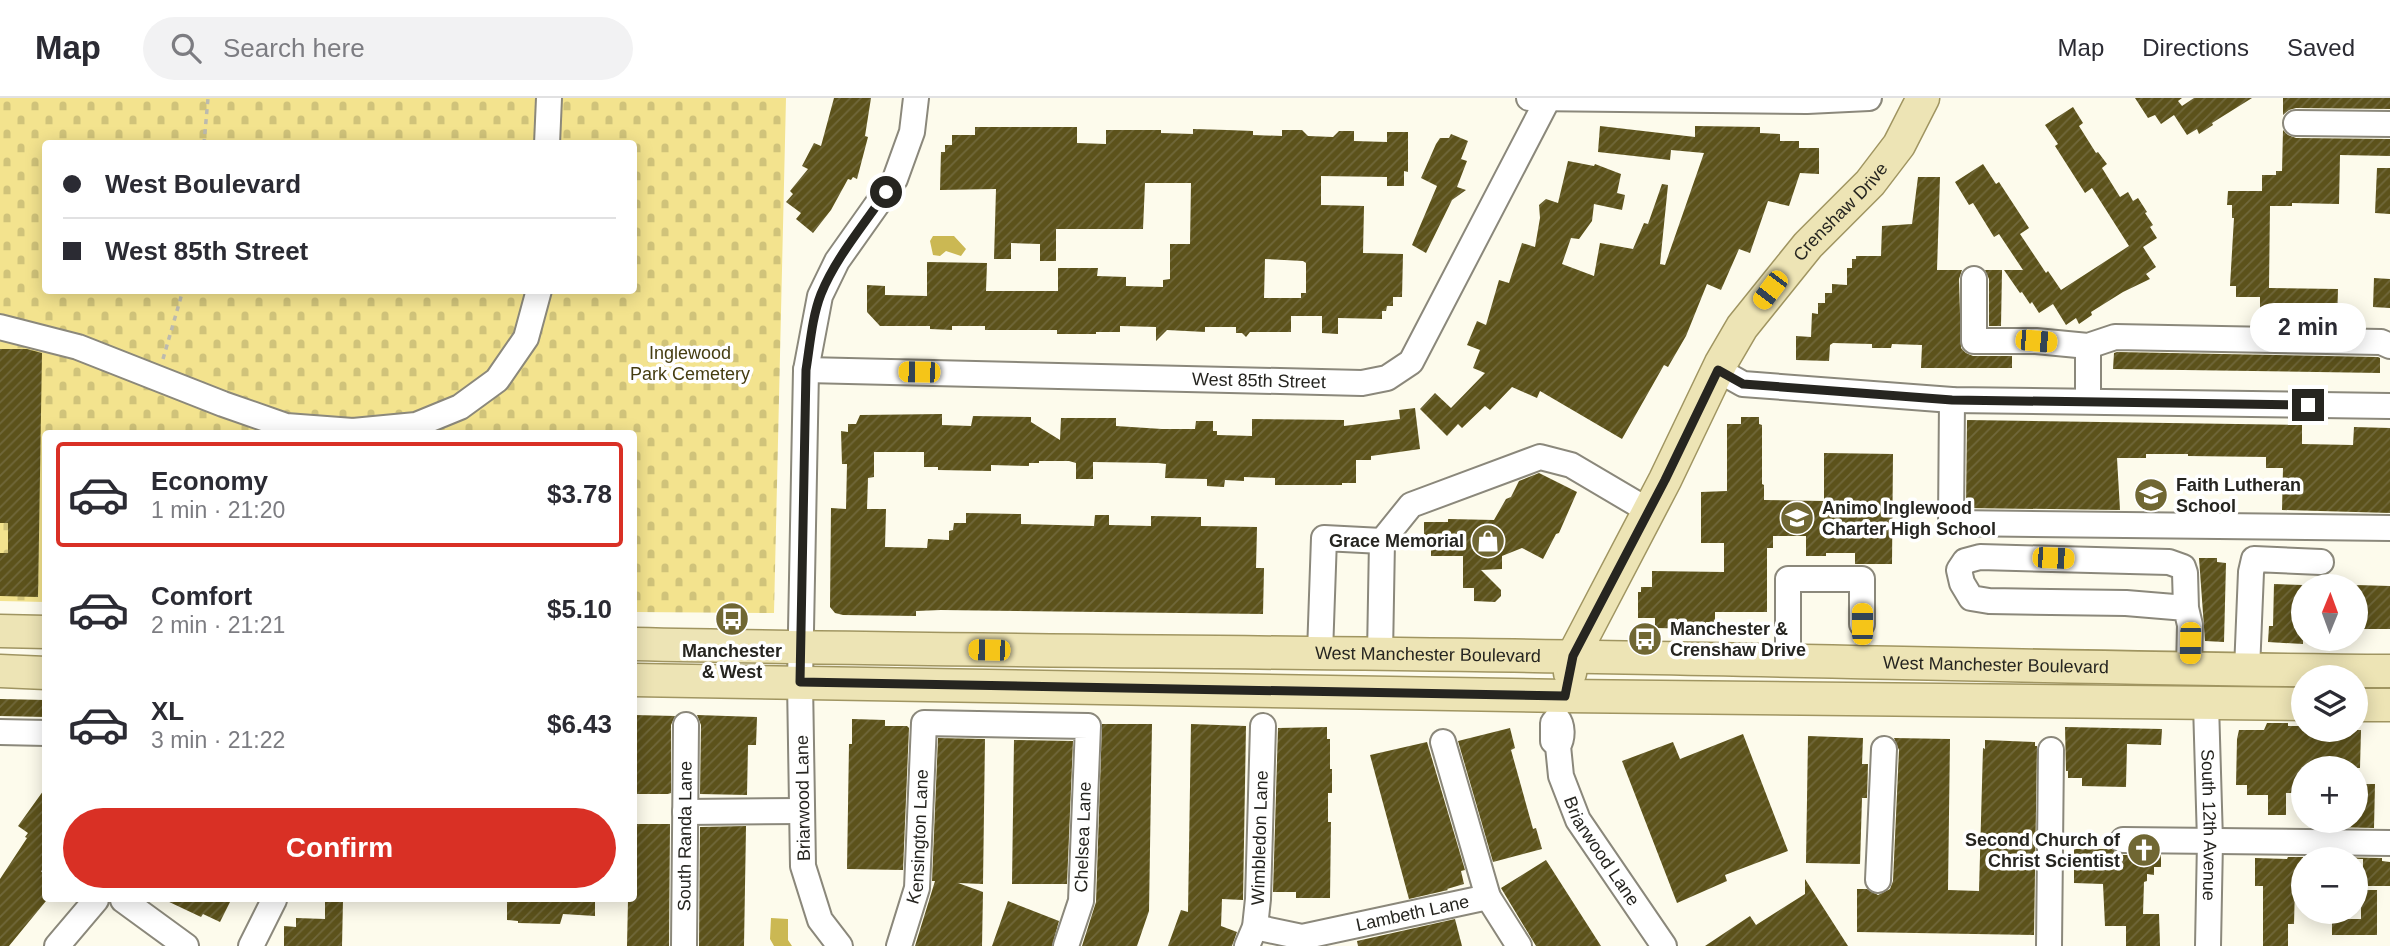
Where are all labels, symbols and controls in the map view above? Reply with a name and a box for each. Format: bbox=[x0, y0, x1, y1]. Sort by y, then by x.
search box bbox=[143, 17, 633, 80]
text: Map bbox=[35, 29, 101, 66]
icon: search bbox=[167, 29, 205, 67]
text: Search here bbox=[223, 33, 365, 63]
text: Map bbox=[2058, 34, 2104, 61]
text: Directions bbox=[2142, 34, 2249, 61]
text: Saved bbox=[2287, 34, 2355, 61]
street label: Crenshaw Drive bbox=[1789, 159, 1892, 265]
text: West Boulevard bbox=[105, 169, 301, 199]
route start bbox=[870, 176, 902, 208]
text: West 85th Street bbox=[105, 236, 308, 266]
car bbox=[1749, 267, 1792, 313]
callout: 2 min bbox=[2250, 303, 2366, 352]
text: 2 min bbox=[2278, 314, 2338, 340]
car bbox=[2015, 329, 2058, 353]
park label: Inglewood Park Cemetery bbox=[630, 343, 750, 384]
car bbox=[898, 361, 941, 383]
street label: West 85th Street bbox=[1192, 369, 1326, 392]
route end bbox=[2292, 389, 2324, 421]
icon: car bbox=[67, 463, 130, 526]
text: Economy bbox=[151, 466, 268, 496]
place label: Faith Lutheran School bbox=[2176, 475, 2301, 516]
school or university icon: Faith Lutheran School bbox=[2132, 476, 2170, 514]
text: $3.78 bbox=[547, 479, 612, 509]
text: 1 min · 21:20 bbox=[151, 497, 285, 523]
place label: Animo Inglewood Charter High School bbox=[1822, 498, 1996, 539]
school or university icon: Animo Inglewood Charter High School bbox=[1778, 499, 1816, 537]
shop icon: Grace Memorial bbox=[1469, 522, 1507, 560]
place label: Grace Memorial bbox=[1329, 531, 1464, 551]
car bbox=[2032, 547, 2075, 569]
north arrow bbox=[2291, 574, 2368, 651]
map controls bbox=[2291, 574, 2368, 924]
icon: car bbox=[67, 578, 130, 641]
text: Comfort bbox=[151, 581, 252, 611]
text: $5.10 bbox=[547, 594, 612, 624]
bus stop icon: Manchester & West bbox=[713, 600, 751, 638]
car bbox=[1852, 603, 1873, 645]
text: 2 min · 21:21 bbox=[151, 612, 285, 638]
place label: Manchester & Crenshaw Drive bbox=[1670, 619, 1806, 660]
bus stop icon: Manchester & Crenshaw Drive bbox=[1626, 620, 1664, 658]
car bbox=[2180, 622, 2201, 664]
car bbox=[968, 639, 1011, 661]
place label: Manchester & West bbox=[682, 641, 782, 682]
street label: West Manchester Boulevard bbox=[1315, 643, 1541, 666]
street label: West Manchester Boulevard bbox=[1883, 653, 2109, 677]
button: layers bbox=[2291, 665, 2368, 742]
icon: car bbox=[67, 693, 130, 756]
text: XL bbox=[151, 696, 184, 726]
text: $6.43 bbox=[547, 709, 612, 739]
text: 3 min · 21:22 bbox=[151, 727, 285, 753]
street label: Briarwood Lane bbox=[792, 735, 814, 861]
street label: South 12th Avenue bbox=[2197, 749, 2220, 901]
button: + bbox=[2291, 756, 2368, 833]
street label: South Randa Lane bbox=[674, 761, 696, 911]
street label: Kensington Lane bbox=[903, 769, 932, 907]
street label: Wimbledon Lane bbox=[1248, 770, 1272, 906]
street label: Chelsea Lane bbox=[1071, 781, 1095, 893]
street label: Briarwood Lane bbox=[1560, 794, 1644, 910]
button: Confirm bbox=[63, 808, 616, 888]
place label: Second Church of Christ Scientist bbox=[1965, 830, 2121, 871]
church icon: Second Church of Christ Scientist bbox=[2125, 831, 2163, 869]
button: − bbox=[2291, 847, 2368, 924]
street label: Lambeth Lane bbox=[1354, 891, 1471, 935]

